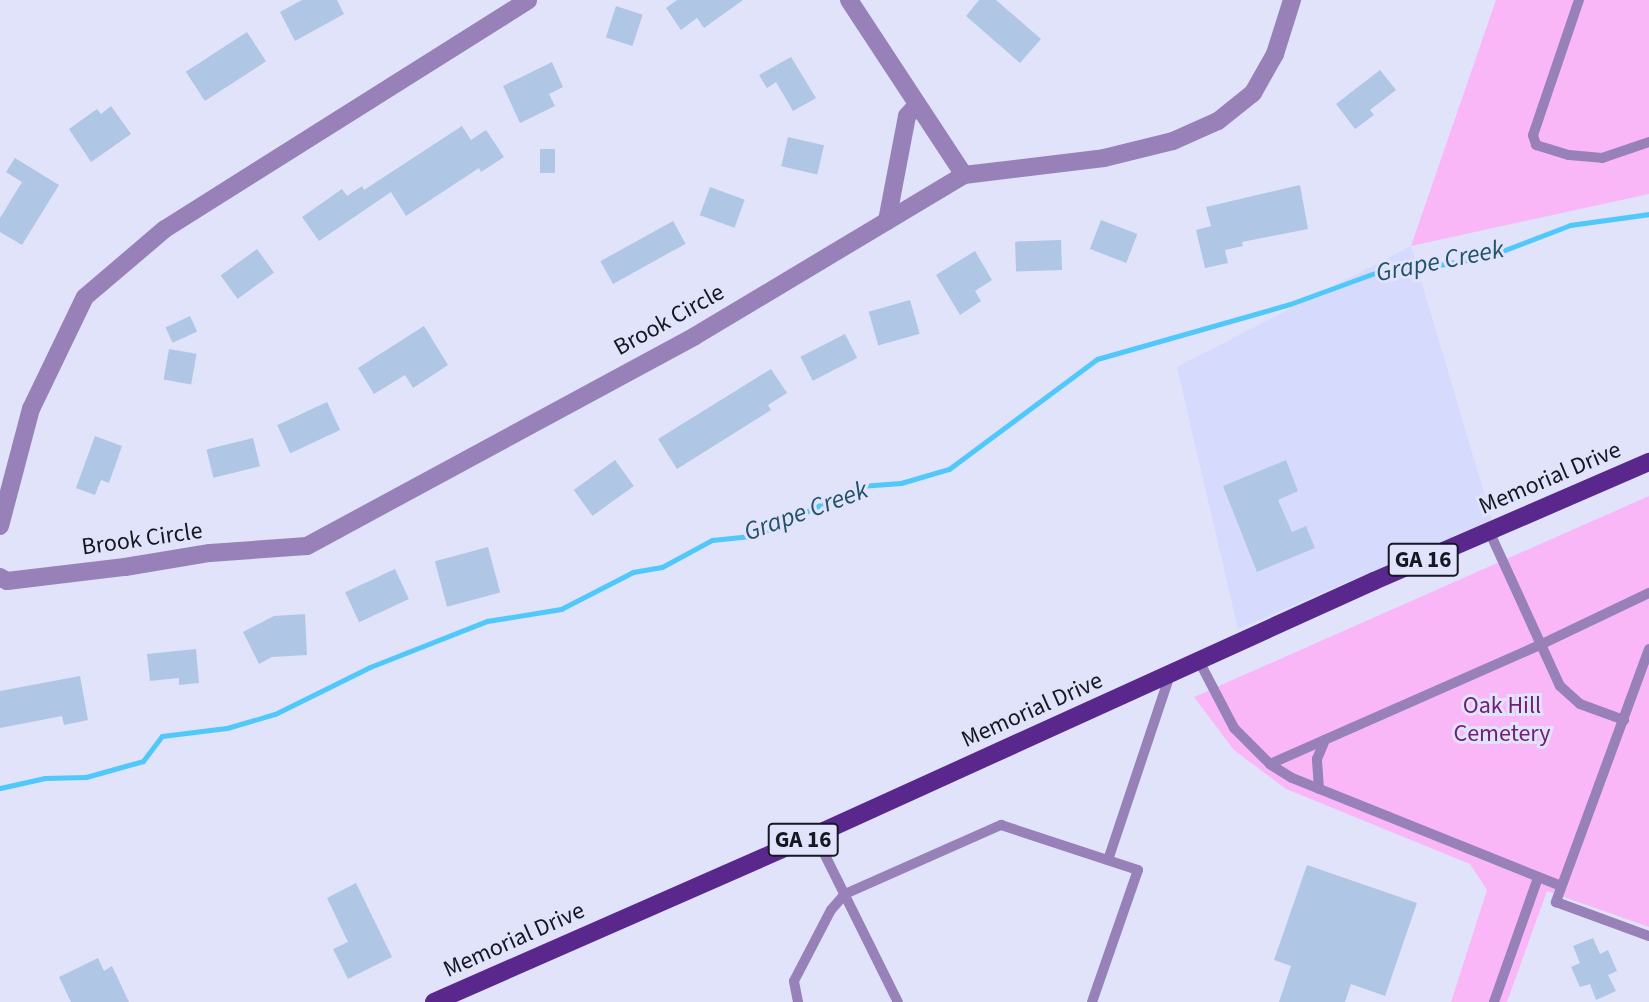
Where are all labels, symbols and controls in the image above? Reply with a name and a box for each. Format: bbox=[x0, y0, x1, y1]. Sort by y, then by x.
water label: Grape Creek bbox=[1373, 233, 1507, 289]
street label: Brook Circle bbox=[609, 278, 729, 362]
street label: Memorial Drive bbox=[1475, 435, 1625, 521]
water label: Grape Creek bbox=[740, 474, 872, 548]
street label: Brook Circle bbox=[80, 516, 204, 562]
road number: GA 16 bbox=[1386, 540, 1460, 580]
street label: Memorial Drive bbox=[957, 666, 1107, 754]
park label: Oak Hill Cemetery bbox=[1454, 692, 1550, 748]
road number: GA 16 bbox=[766, 820, 840, 860]
street label: Memorial Drive bbox=[439, 896, 589, 984]

